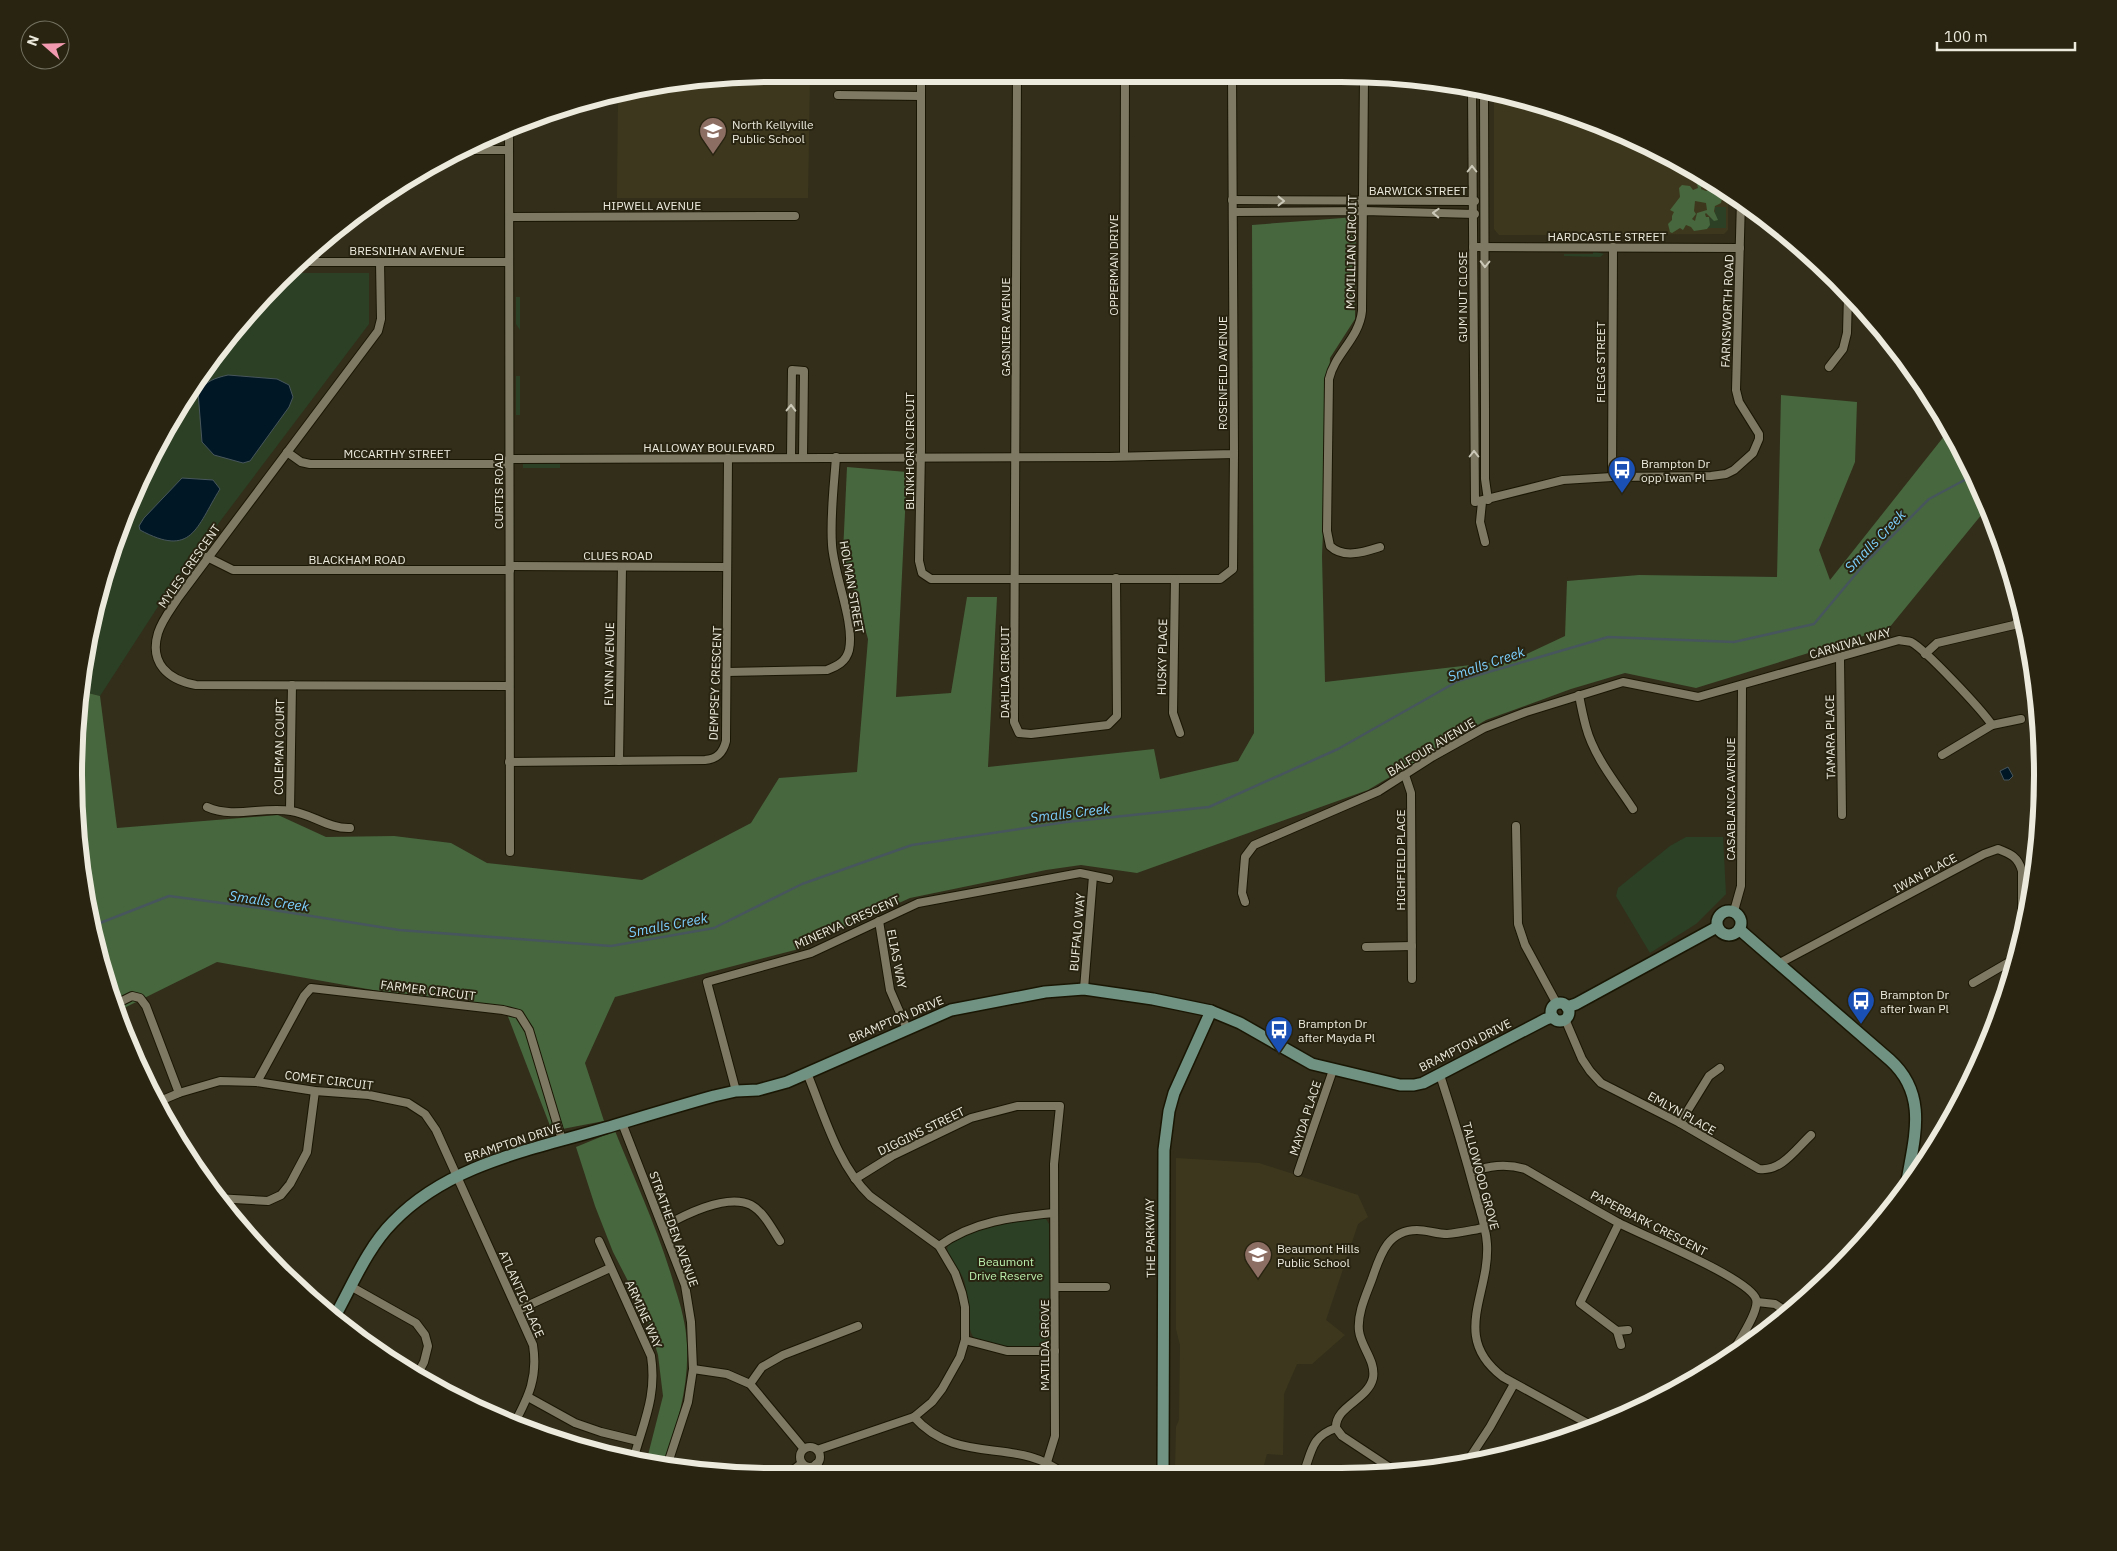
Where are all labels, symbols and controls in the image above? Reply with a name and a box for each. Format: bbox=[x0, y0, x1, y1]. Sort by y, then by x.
north arrow bbox=[20, 20, 70, 70]
scale bar bbox=[1937, 20, 2074, 52]
text: 100 m bbox=[1944, 27, 1988, 46]
text: N bbox=[23, 33, 43, 48]
school or university icon: North Kellyville Public School bbox=[698, 116, 728, 155]
place label: North Kellyville Public School bbox=[732, 117, 814, 146]
one-way arrow bbox=[1467, 164, 1477, 172]
street label: BARWICK STREET bbox=[1369, 183, 1467, 198]
street label: MCMILLIAN CIRCUIT bbox=[1343, 194, 1360, 309]
one-way arrow bbox=[1277, 196, 1285, 206]
street label: HIPWELL AVENUE bbox=[603, 198, 701, 213]
one-way arrow bbox=[1432, 208, 1440, 218]
street label: OPPERMAN DRIVE bbox=[1106, 214, 1121, 316]
street label: HARDCASTLE STREET bbox=[1548, 229, 1667, 244]
street label: BRESNIHAN AVENUE bbox=[349, 243, 465, 258]
street label: GUM NUT CLOSE bbox=[1455, 252, 1470, 342]
street label: FARNSWORTH ROAD bbox=[1718, 254, 1736, 368]
one-way arrow bbox=[1480, 260, 1490, 268]
street label: GASNIER AVENUE bbox=[998, 278, 1013, 376]
street label: ROSENFELD AVENUE bbox=[1215, 316, 1230, 430]
street label: FLEGG STREET bbox=[1593, 321, 1608, 403]
street label: BLINKHORN CIRCUIT bbox=[902, 392, 917, 510]
one-way arrow bbox=[786, 404, 796, 412]
street label: HALLOWAY BOULEVARD bbox=[643, 440, 775, 455]
street label: MCCARTHY STREET bbox=[343, 446, 451, 461]
one-way arrow bbox=[1469, 449, 1480, 457]
street label: CURTIS ROAD bbox=[491, 453, 506, 529]
bus stop icon: Brampton Dr opp Iwan Pl bbox=[1607, 455, 1637, 494]
place label: Brampton Dr opp Iwan Pl bbox=[1641, 456, 1711, 485]
water label: Smalls Creek bbox=[1841, 505, 1910, 576]
street label: MYLES CRESCENT bbox=[155, 521, 223, 611]
street label: HOLMAN STREET bbox=[836, 539, 868, 635]
street label: CLUES ROAD bbox=[583, 548, 653, 563]
street label: BLACKHAM ROAD bbox=[308, 552, 406, 567]
street label: HUSKY PLACE bbox=[1154, 619, 1170, 695]
street label: FLYNN AVENUE bbox=[601, 622, 617, 706]
street label: CARNIVAL WAY bbox=[1807, 624, 1893, 662]
street label: DEMPSEY CRESCENT bbox=[706, 625, 725, 741]
street label: DAHLIA CIRCUIT bbox=[997, 626, 1012, 718]
water label: Smalls Creek bbox=[1445, 642, 1528, 686]
street label: TAMARA PLACE bbox=[1822, 694, 1838, 780]
street label: COLEMAN COURT bbox=[271, 699, 287, 795]
street label: BALFOUR AVENUE bbox=[1384, 715, 1478, 779]
street label: CASABLANCA AVENUE bbox=[1723, 737, 1738, 861]
water label: Smalls Creek bbox=[1029, 799, 1112, 827]
street label: HIGHFIELD PLACE bbox=[1393, 810, 1408, 910]
street label: IWAN PLACE bbox=[1891, 850, 1959, 896]
water label: Smalls Creek bbox=[228, 886, 311, 916]
street label: MINERVA CRESCENT bbox=[792, 892, 902, 952]
street label: BUFFALO WAY bbox=[1066, 892, 1088, 972]
water label: Smalls Creek bbox=[627, 908, 710, 941]
street label: ELIAS WAY bbox=[884, 928, 910, 990]
street label: FARMER CIRCUIT bbox=[380, 977, 477, 1003]
bus stop icon: Brampton Dr after Iwan Pl bbox=[1846, 986, 1876, 1025]
place label: Brampton Dr after Iwan Pl bbox=[1880, 987, 1950, 1016]
street label: BRAMPTON DRIVE bbox=[846, 992, 946, 1046]
bus stop icon: Brampton Dr after Mayda Pl bbox=[1264, 1015, 1294, 1054]
street label: BRAMPTON DRIVE bbox=[1416, 1015, 1514, 1075]
place label: Brampton Dr after Mayda Pl bbox=[1298, 1016, 1375, 1045]
street label: COMET CIRCUIT bbox=[284, 1067, 374, 1093]
street label: MAYDA PLACE bbox=[1286, 1079, 1324, 1157]
street label: EMLYN PLACE bbox=[1645, 1088, 1719, 1138]
street label: DIGGINS STREET bbox=[875, 1103, 967, 1159]
street label: BRAMPTON DRIVE bbox=[462, 1119, 564, 1165]
street label: TALLOWOOD GROVE bbox=[1459, 1120, 1503, 1232]
street label: STRATHEDEN AVENUE bbox=[646, 1169, 702, 1289]
street label: PAPERBARK CRESCENT bbox=[1588, 1187, 1710, 1259]
street label: THE PARKWAY bbox=[1142, 1198, 1158, 1278]
school or university icon: Beaumont Hills Public School bbox=[1243, 1240, 1273, 1279]
place label: Beaumont Hills Public School bbox=[1277, 1241, 1360, 1270]
street label: ATLANTIC PLACE bbox=[496, 1248, 548, 1340]
park label: Beaumont Drive Reserve bbox=[969, 1254, 1043, 1283]
street label: ARMINE WAY bbox=[622, 1278, 666, 1350]
street label: MATILDA GROVE bbox=[1037, 1299, 1052, 1391]

